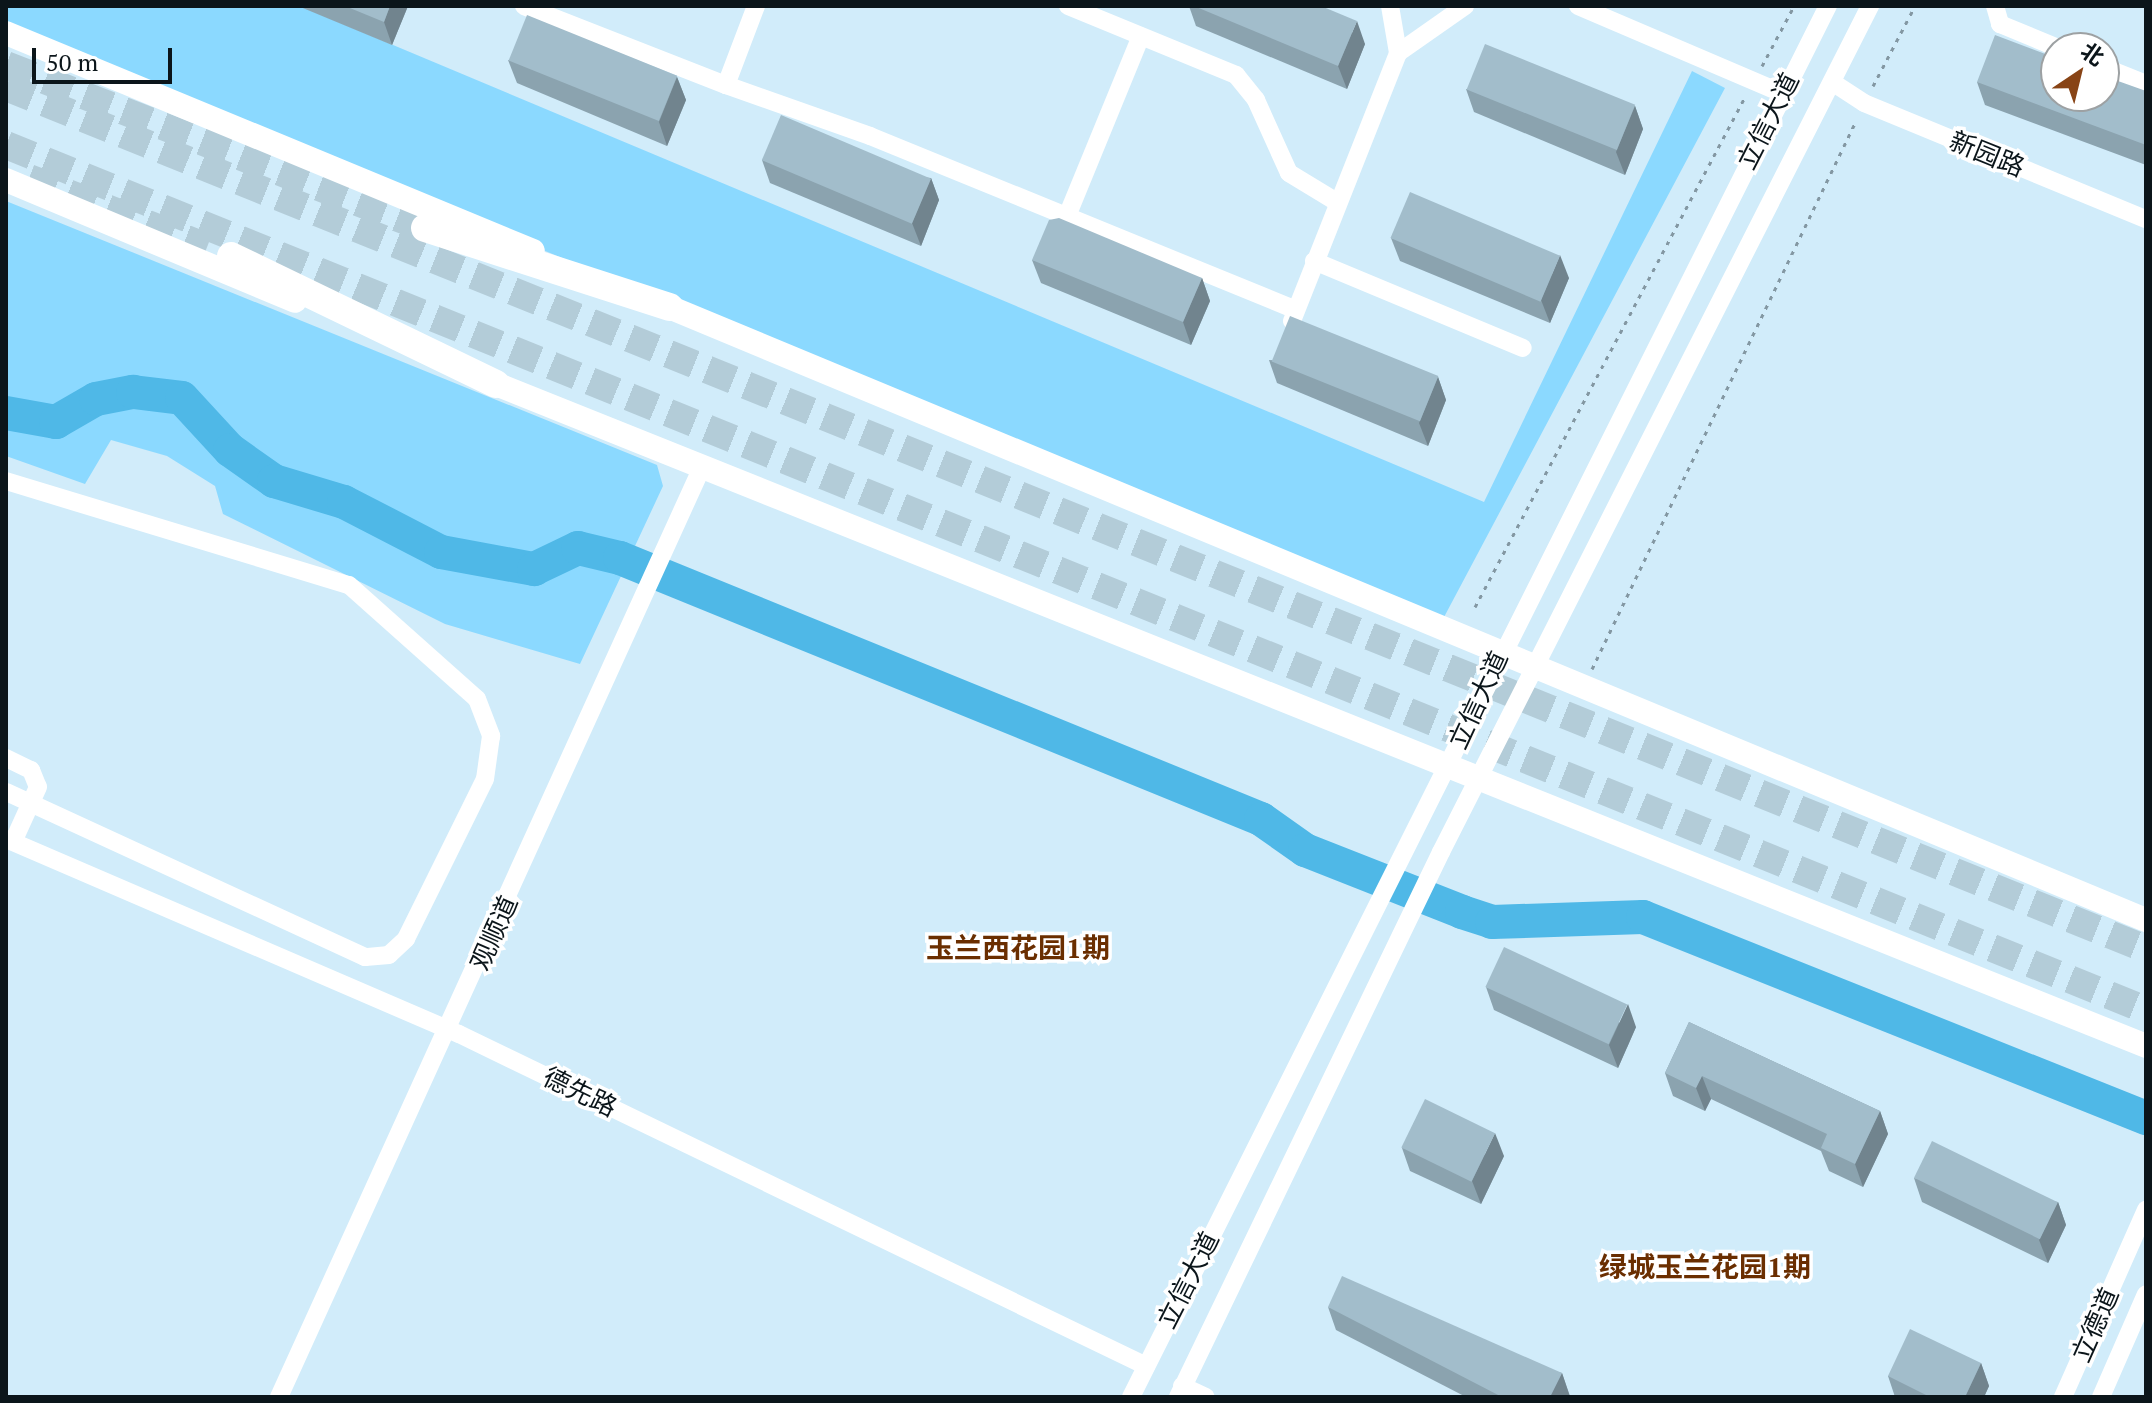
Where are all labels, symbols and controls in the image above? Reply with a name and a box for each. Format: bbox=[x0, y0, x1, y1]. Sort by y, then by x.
scale bar bbox=[36, 32, 176, 82]
north arrow bbox=[2040, 32, 2120, 112]
text: 北 bbox=[2076, 35, 2110, 72]
text: 50 m bbox=[46, 46, 98, 78]
street label: 立信大道 bbox=[1730, 68, 1806, 174]
street label: 新园路 bbox=[1945, 125, 2029, 183]
street label: 立信大道 bbox=[1442, 646, 1514, 754]
street label: 观顺道 bbox=[464, 891, 524, 975]
district label: 玉兰西花园1期 bbox=[926, 931, 1110, 965]
street label: 德先路 bbox=[538, 1061, 622, 1123]
street label: 立信大道 bbox=[1150, 1227, 1226, 1333]
district label: 绿城玉兰花园1期 bbox=[1599, 1250, 1811, 1284]
street label: 立德道 bbox=[2065, 1283, 2125, 1367]

